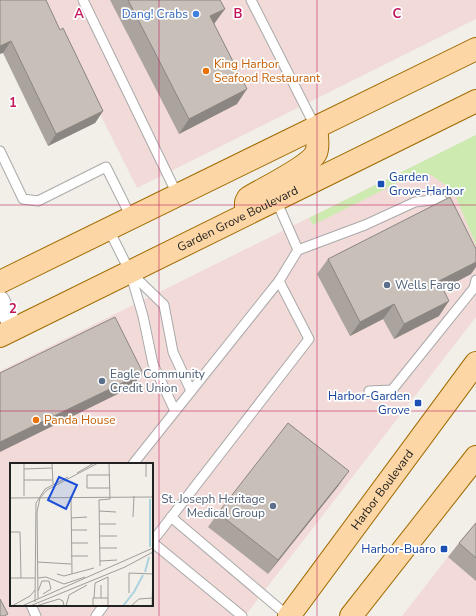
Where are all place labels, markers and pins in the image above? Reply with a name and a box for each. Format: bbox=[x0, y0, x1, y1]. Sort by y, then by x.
place label: Dang! Crabs bbox=[122, 6, 188, 22]
marker: Dang! Crabs bbox=[191, 9, 201, 19]
place label: King Harbor Seafood Restaurant bbox=[214, 56, 321, 86]
marker: King Harbor Seafood Restaurant bbox=[201, 66, 211, 76]
place label: Garden Grove-Harbor bbox=[389, 169, 465, 199]
marker: Garden Grove-Harbor bbox=[376, 179, 386, 189]
place label: Wells Fargo bbox=[395, 277, 461, 293]
marker: Wells Fargo bbox=[382, 280, 392, 290]
place label: Eagle Community Credit Union bbox=[110, 366, 206, 396]
marker: Eagle Community Credit Union bbox=[97, 376, 107, 386]
place label: Harbor-Garden Grove bbox=[328, 388, 410, 418]
marker: Harbor-Garden Grove bbox=[413, 398, 423, 408]
place label: Panda House bbox=[44, 412, 116, 428]
marker: Panda House bbox=[31, 415, 41, 425]
place label: St. Joseph Heritage Medical Group bbox=[161, 491, 265, 521]
marker: St. Joseph Heritage Medical Group bbox=[268, 501, 278, 511]
place label: Harbor-Buaro bbox=[361, 541, 436, 557]
marker: Harbor-Buaro bbox=[439, 544, 449, 554]

